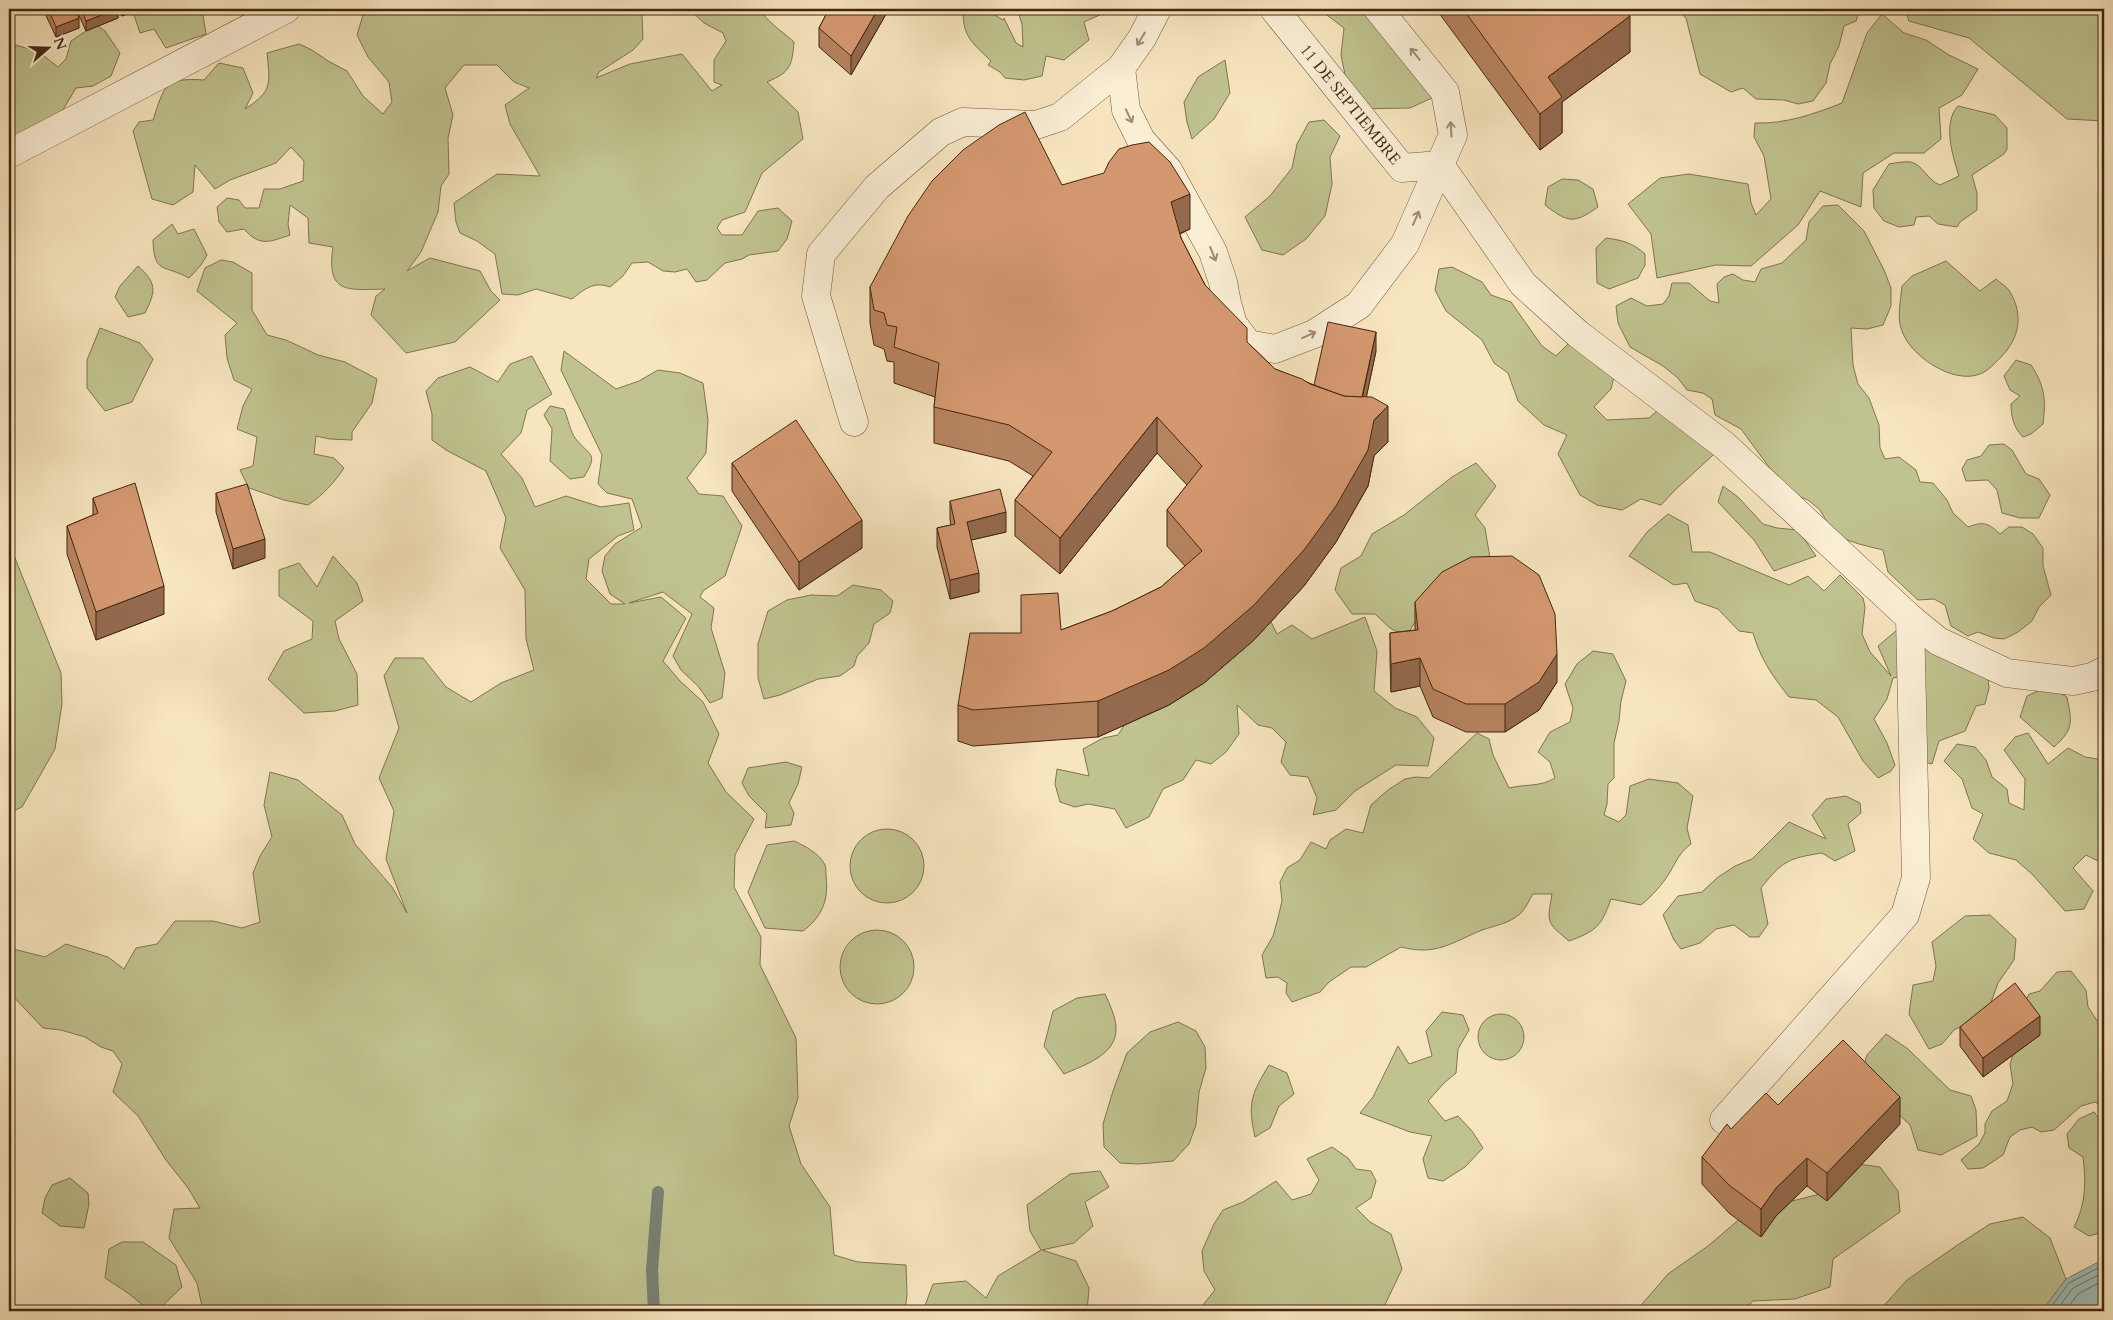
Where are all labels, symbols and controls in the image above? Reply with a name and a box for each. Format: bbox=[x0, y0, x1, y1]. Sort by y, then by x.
north arrow bbox=[22, 22, 72, 72]
one-way arrow bbox=[1135, 32, 1145, 46]
text: N bbox=[49, 35, 71, 53]
street label: 11 DE SEPTIEMBRE bbox=[1295, 40, 1406, 170]
one-way arrow bbox=[1409, 48, 1420, 61]
one-way arrow bbox=[1125, 108, 1135, 123]
one-way arrow bbox=[1446, 122, 1455, 138]
one-way arrow bbox=[1412, 211, 1422, 226]
one-way arrow bbox=[1209, 246, 1218, 261]
one-way arrow bbox=[1301, 330, 1316, 340]

